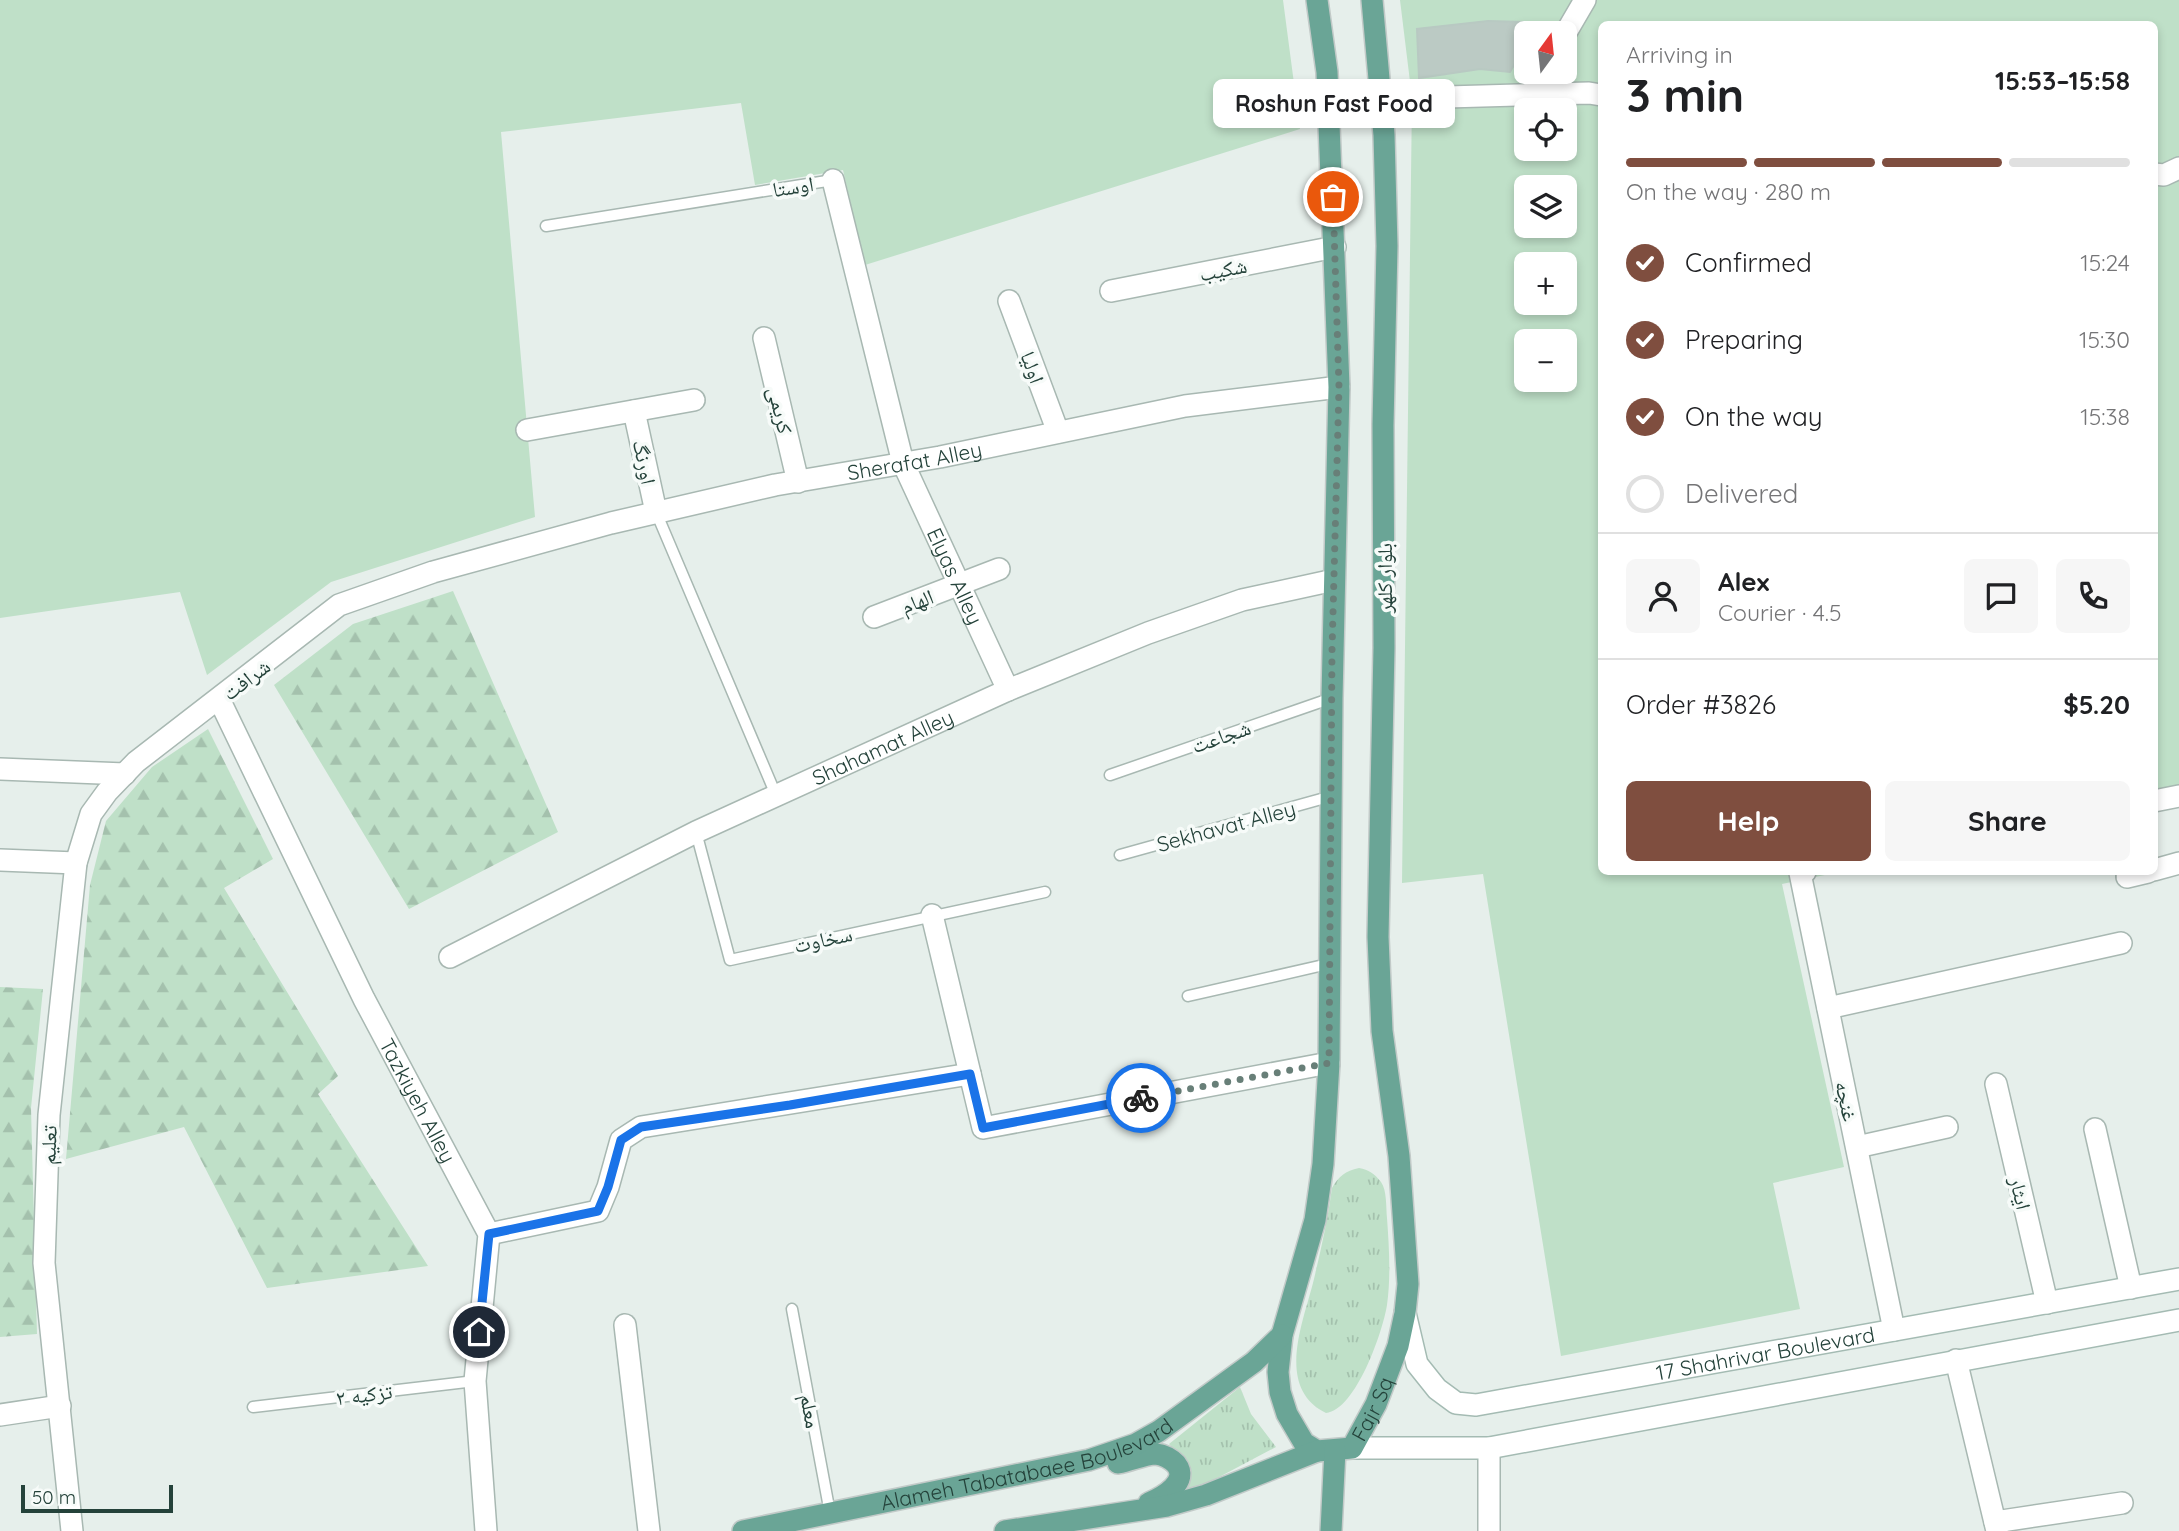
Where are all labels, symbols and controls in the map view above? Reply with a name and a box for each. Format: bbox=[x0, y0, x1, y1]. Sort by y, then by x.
north arrow bbox=[1514, 21, 1577, 84]
map controls bbox=[1514, 21, 1577, 392]
text: Arriving in bbox=[1626, 40, 1733, 69]
text: 15:53–15:58 bbox=[1995, 64, 2130, 97]
text: 3 min bbox=[1626, 66, 1744, 124]
callout: Roshun Fast Food bbox=[1212, 78, 1454, 127]
text: Roshun Fast Food bbox=[1235, 89, 1433, 118]
button: locate bbox=[1514, 98, 1577, 161]
pin bbox=[1303, 167, 1363, 227]
street label: اوستا bbox=[770, 170, 816, 202]
button: layers bbox=[1514, 175, 1577, 238]
text: On the way · 280 m bbox=[1626, 177, 1831, 206]
icon: bag bbox=[1314, 178, 1352, 216]
icon: check bbox=[1626, 244, 1664, 282]
text: Confirmed bbox=[1685, 246, 1812, 279]
text: 15:24 bbox=[2080, 248, 2130, 277]
street label: شکیب bbox=[1197, 252, 1249, 286]
button: + bbox=[1514, 252, 1577, 315]
icon: check bbox=[1626, 321, 1664, 359]
text: Preparing bbox=[1685, 323, 1803, 356]
text: 15:30 bbox=[2079, 325, 2130, 354]
button: − bbox=[1514, 329, 1577, 392]
street label: اولیا bbox=[1015, 347, 1051, 387]
street label: کریمی bbox=[762, 384, 799, 437]
icon: check bbox=[1626, 398, 1664, 436]
text: On the way bbox=[1685, 400, 1823, 433]
text: 15:38 bbox=[2080, 402, 2130, 431]
street label: Sherafat Alley bbox=[845, 436, 984, 486]
street label: اورنگ bbox=[628, 437, 662, 487]
text: Delivered bbox=[1685, 477, 1798, 510]
street label: Elyas Alley bbox=[922, 524, 989, 628]
street label: بلوار کلهر bbox=[1371, 543, 1397, 614]
button: person bbox=[1626, 559, 1700, 633]
button: chat bbox=[1964, 559, 2038, 633]
button: phone bbox=[2056, 559, 2130, 633]
text: Alex bbox=[1718, 565, 1769, 598]
street label: الهام bbox=[897, 583, 938, 621]
text: Courier · 4.5 bbox=[1718, 598, 1842, 627]
street label: شرافت bbox=[217, 653, 275, 705]
text: Order #3826 bbox=[1626, 688, 1776, 721]
text: $5.20 bbox=[2063, 688, 2130, 721]
street label: Shahamat Alley bbox=[808, 704, 958, 791]
street label: شجاعت bbox=[1188, 714, 1254, 758]
button: Help bbox=[1626, 781, 1871, 861]
button: Share bbox=[1885, 781, 2130, 861]
street label: Sekhavat Alley bbox=[1154, 795, 1298, 857]
street label: سخاوت bbox=[791, 920, 855, 958]
street label: Tazkiyeh Alley bbox=[374, 1034, 462, 1167]
courier bbox=[1106, 1063, 1176, 1133]
icon: bike bbox=[1122, 1079, 1160, 1117]
street label: غنچه bbox=[1830, 1079, 1864, 1124]
street label: تعلیم bbox=[34, 1125, 64, 1165]
street label: ایثار bbox=[2004, 1173, 2037, 1212]
pin bbox=[449, 1302, 509, 1362]
icon: home bbox=[460, 1313, 498, 1351]
street label: 17 Shahrivar Boulevard bbox=[1654, 1321, 1877, 1386]
street label: Fajr Sq bbox=[1345, 1373, 1398, 1445]
street label: تزکیه ۲ bbox=[334, 1378, 394, 1410]
street label: معلم bbox=[793, 1392, 827, 1431]
street label: Alameh Tabatabaee Boulevard bbox=[878, 1412, 1178, 1515]
scale bar bbox=[21, 1482, 173, 1514]
text: 50 m bbox=[32, 1485, 76, 1509]

